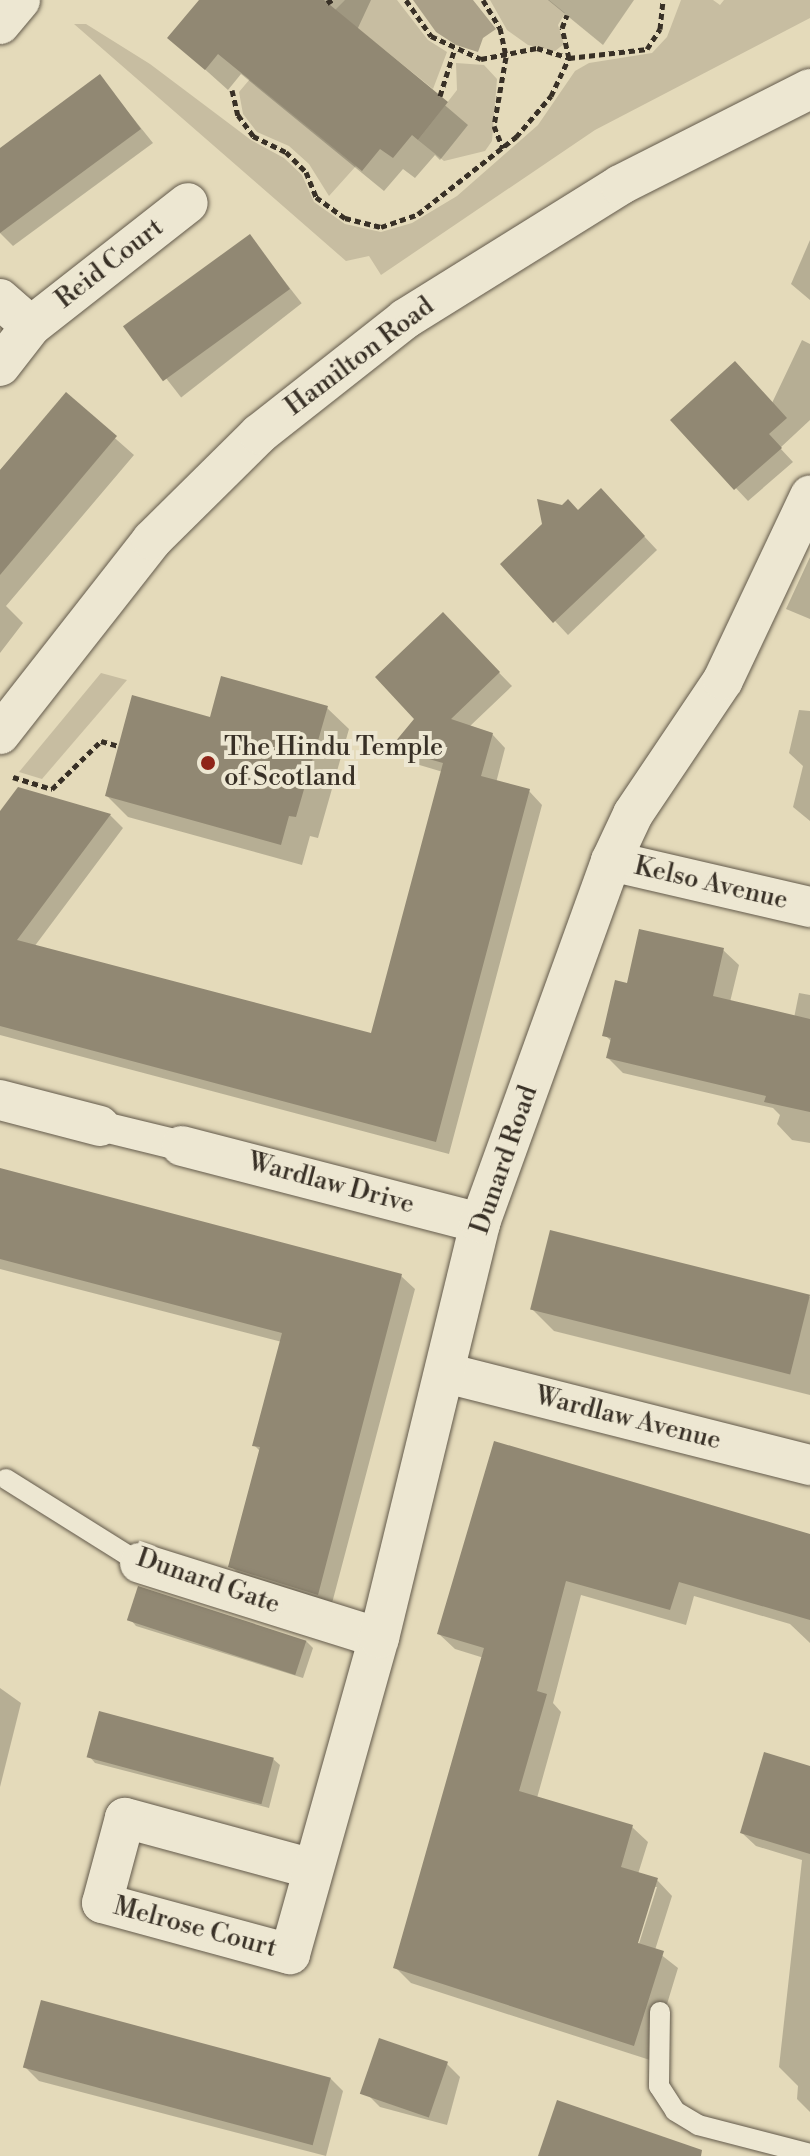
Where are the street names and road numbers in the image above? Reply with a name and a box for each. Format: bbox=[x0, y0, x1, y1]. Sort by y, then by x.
street label: Reid Court bbox=[50, 212, 170, 316]
street label: Hamilton Road bbox=[280, 291, 440, 423]
street label: Kelso Avenue bbox=[631, 851, 791, 917]
street label: Dunard Road bbox=[465, 1082, 545, 1238]
street label: Wardlaw Drive bbox=[244, 1147, 418, 1221]
street label: Wardlaw Avenue bbox=[532, 1381, 724, 1457]
street label: Dunard Gate bbox=[132, 1543, 284, 1621]
street label: Melrose Court bbox=[110, 1891, 280, 1965]

